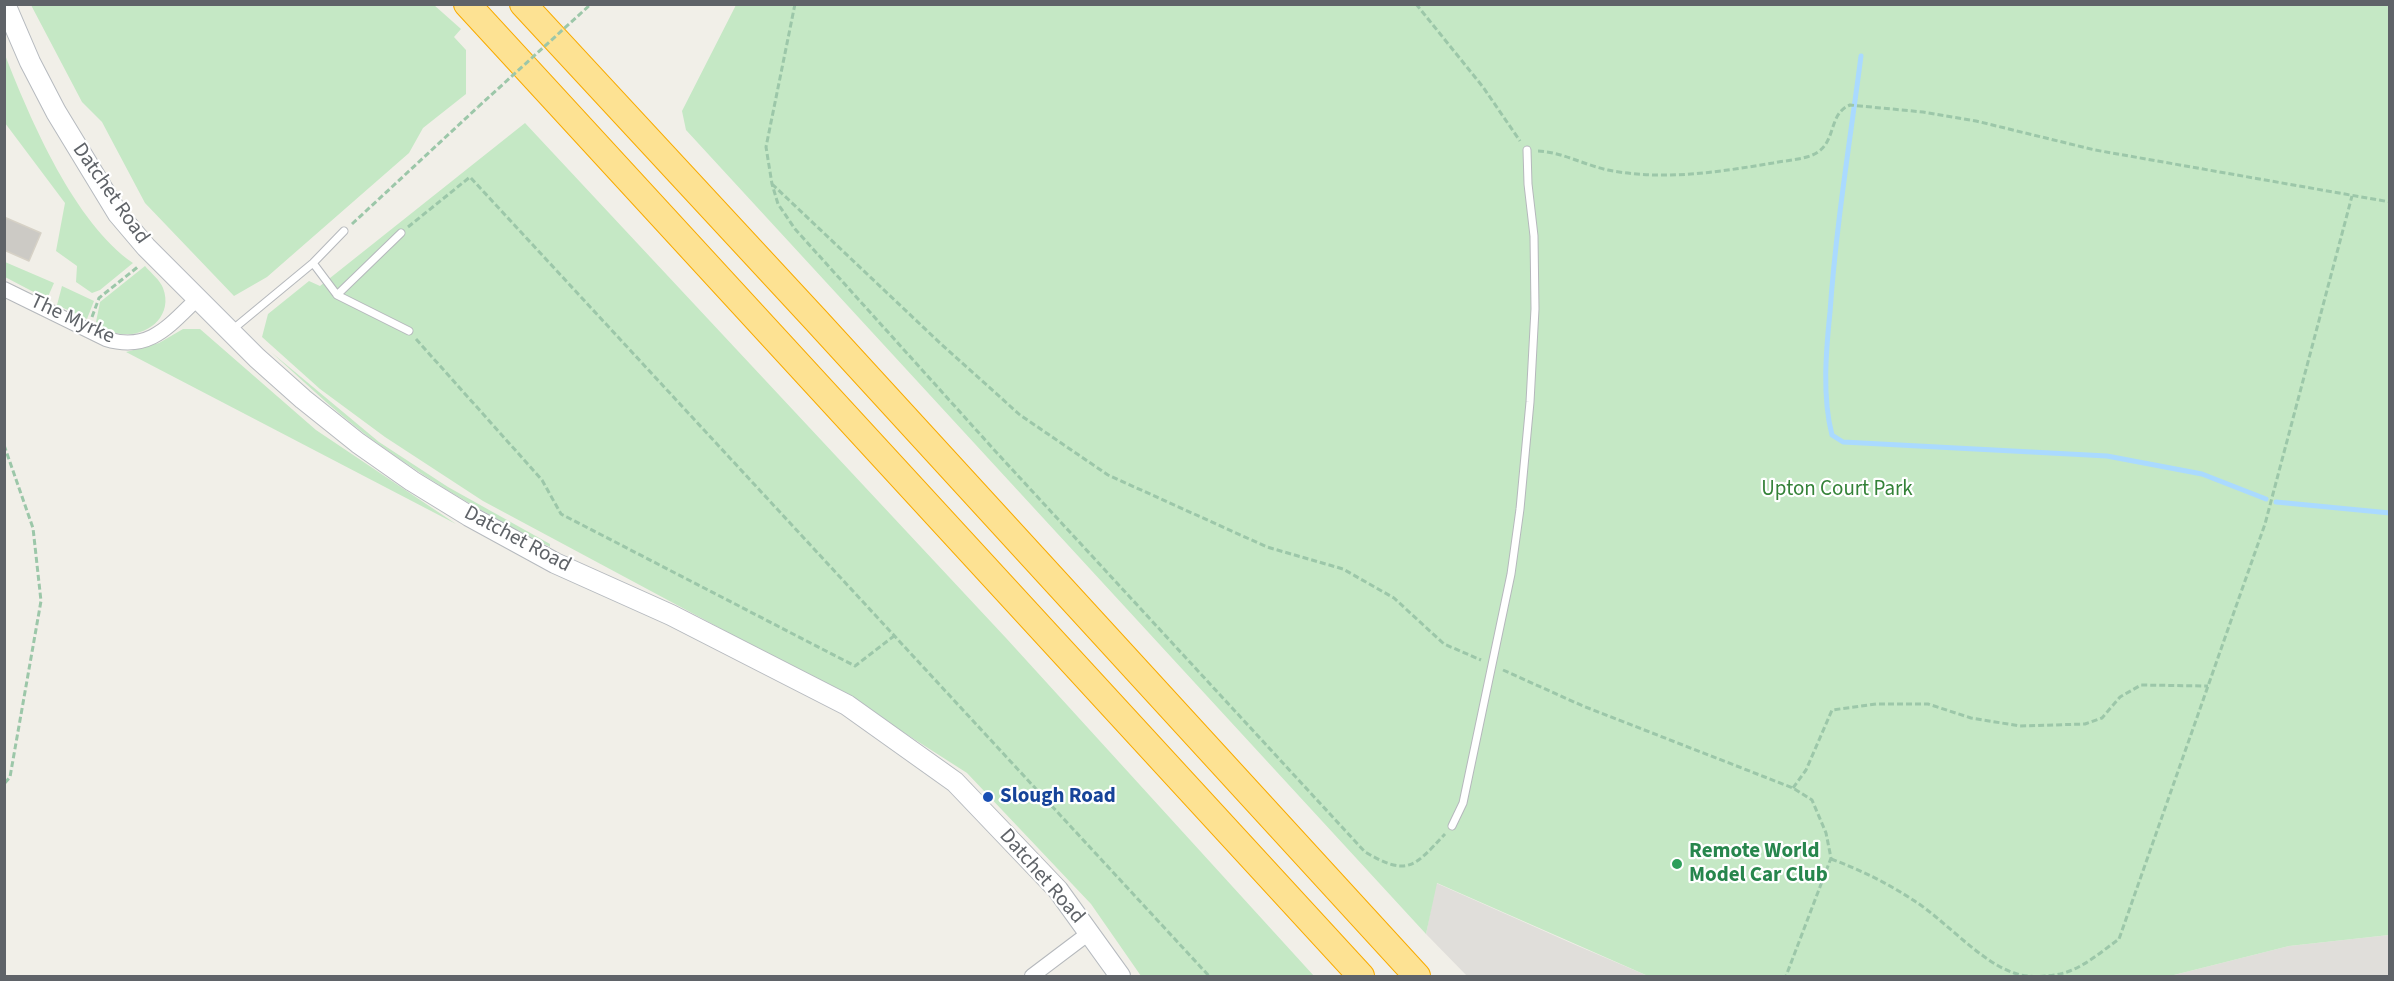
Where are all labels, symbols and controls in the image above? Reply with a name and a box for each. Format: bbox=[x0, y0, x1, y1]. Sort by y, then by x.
street label: Datchet Road bbox=[66, 139, 154, 249]
street label: The Myrke bbox=[26, 290, 118, 350]
park label: Upton Court Park bbox=[1761, 477, 1913, 503]
street label: Datchet Road bbox=[459, 501, 575, 579]
place label: Slough Road bbox=[1000, 784, 1116, 810]
marker: Slough Road bbox=[981, 790, 995, 804]
street label: Datchet Road bbox=[993, 824, 1089, 930]
place label: Remote World Model Car Club bbox=[1689, 839, 1828, 889]
marker: Remote World Model Car Club bbox=[1670, 857, 1684, 871]

